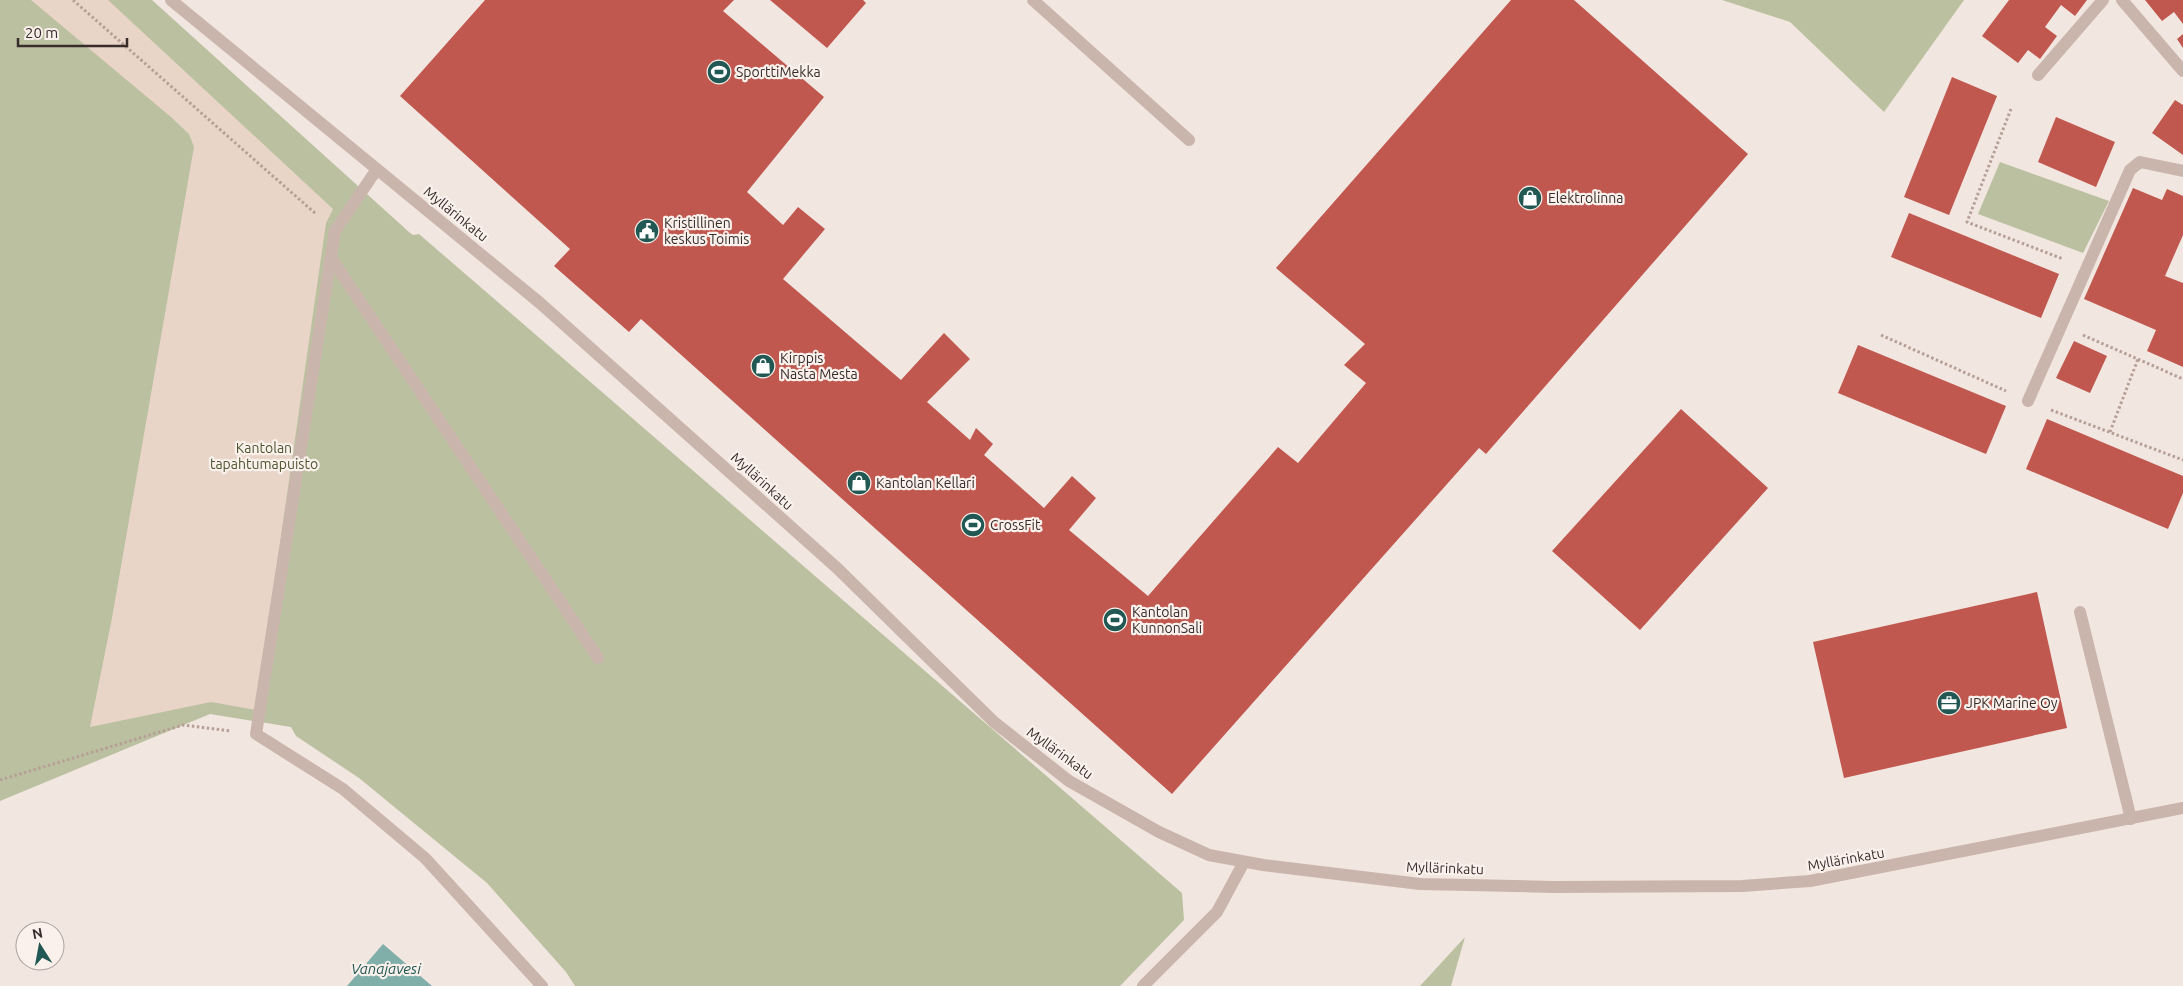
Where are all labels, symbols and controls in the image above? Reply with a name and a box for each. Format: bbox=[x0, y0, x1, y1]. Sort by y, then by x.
scale bar bbox=[18, 15, 126, 47]
text: 20 m bbox=[25, 24, 58, 41]
sports icon: SporttiMekka bbox=[706, 59, 732, 85]
place label: SporttiMekka bbox=[736, 64, 821, 80]
street label: Myllärinkatu bbox=[421, 183, 491, 245]
shop icon: Elektrolinna bbox=[1517, 185, 1543, 211]
place label: Elektrolinna bbox=[1548, 190, 1624, 206]
place label: Kristillinen keskus Toimis bbox=[664, 215, 749, 247]
public building icon: Kristillinen keskus Toimis bbox=[634, 218, 660, 244]
place label: Kirppis Nasta Mesta bbox=[780, 350, 858, 382]
shop icon: Kirppis Nasta Mesta bbox=[750, 353, 776, 379]
park label: Kantolan tapahtumapuisto bbox=[210, 440, 318, 472]
street label: Myllärinkatu bbox=[728, 449, 796, 513]
shop icon: Kantolan Kellari bbox=[846, 470, 872, 496]
place label: Kantolan Kellari bbox=[876, 475, 975, 491]
sports icon: CrossFit bbox=[960, 512, 986, 538]
place label: CrossFit bbox=[990, 517, 1041, 533]
place label: Kantolan KunnonSali bbox=[1132, 604, 1202, 636]
sports icon: Kantolan KunnonSali bbox=[1102, 607, 1128, 633]
office icon: JPK Marine Oy bbox=[1936, 690, 1962, 716]
place label: JPK Marine Oy bbox=[1966, 695, 2058, 711]
street label: Myllärinkatu bbox=[1024, 724, 1096, 782]
street label: Myllärinkatu bbox=[1806, 844, 1886, 874]
street label: Myllärinkatu bbox=[1406, 859, 1484, 877]
north arrow bbox=[15, 921, 65, 971]
text: N bbox=[31, 924, 44, 942]
water label: Vanajavesi bbox=[351, 960, 422, 977]

